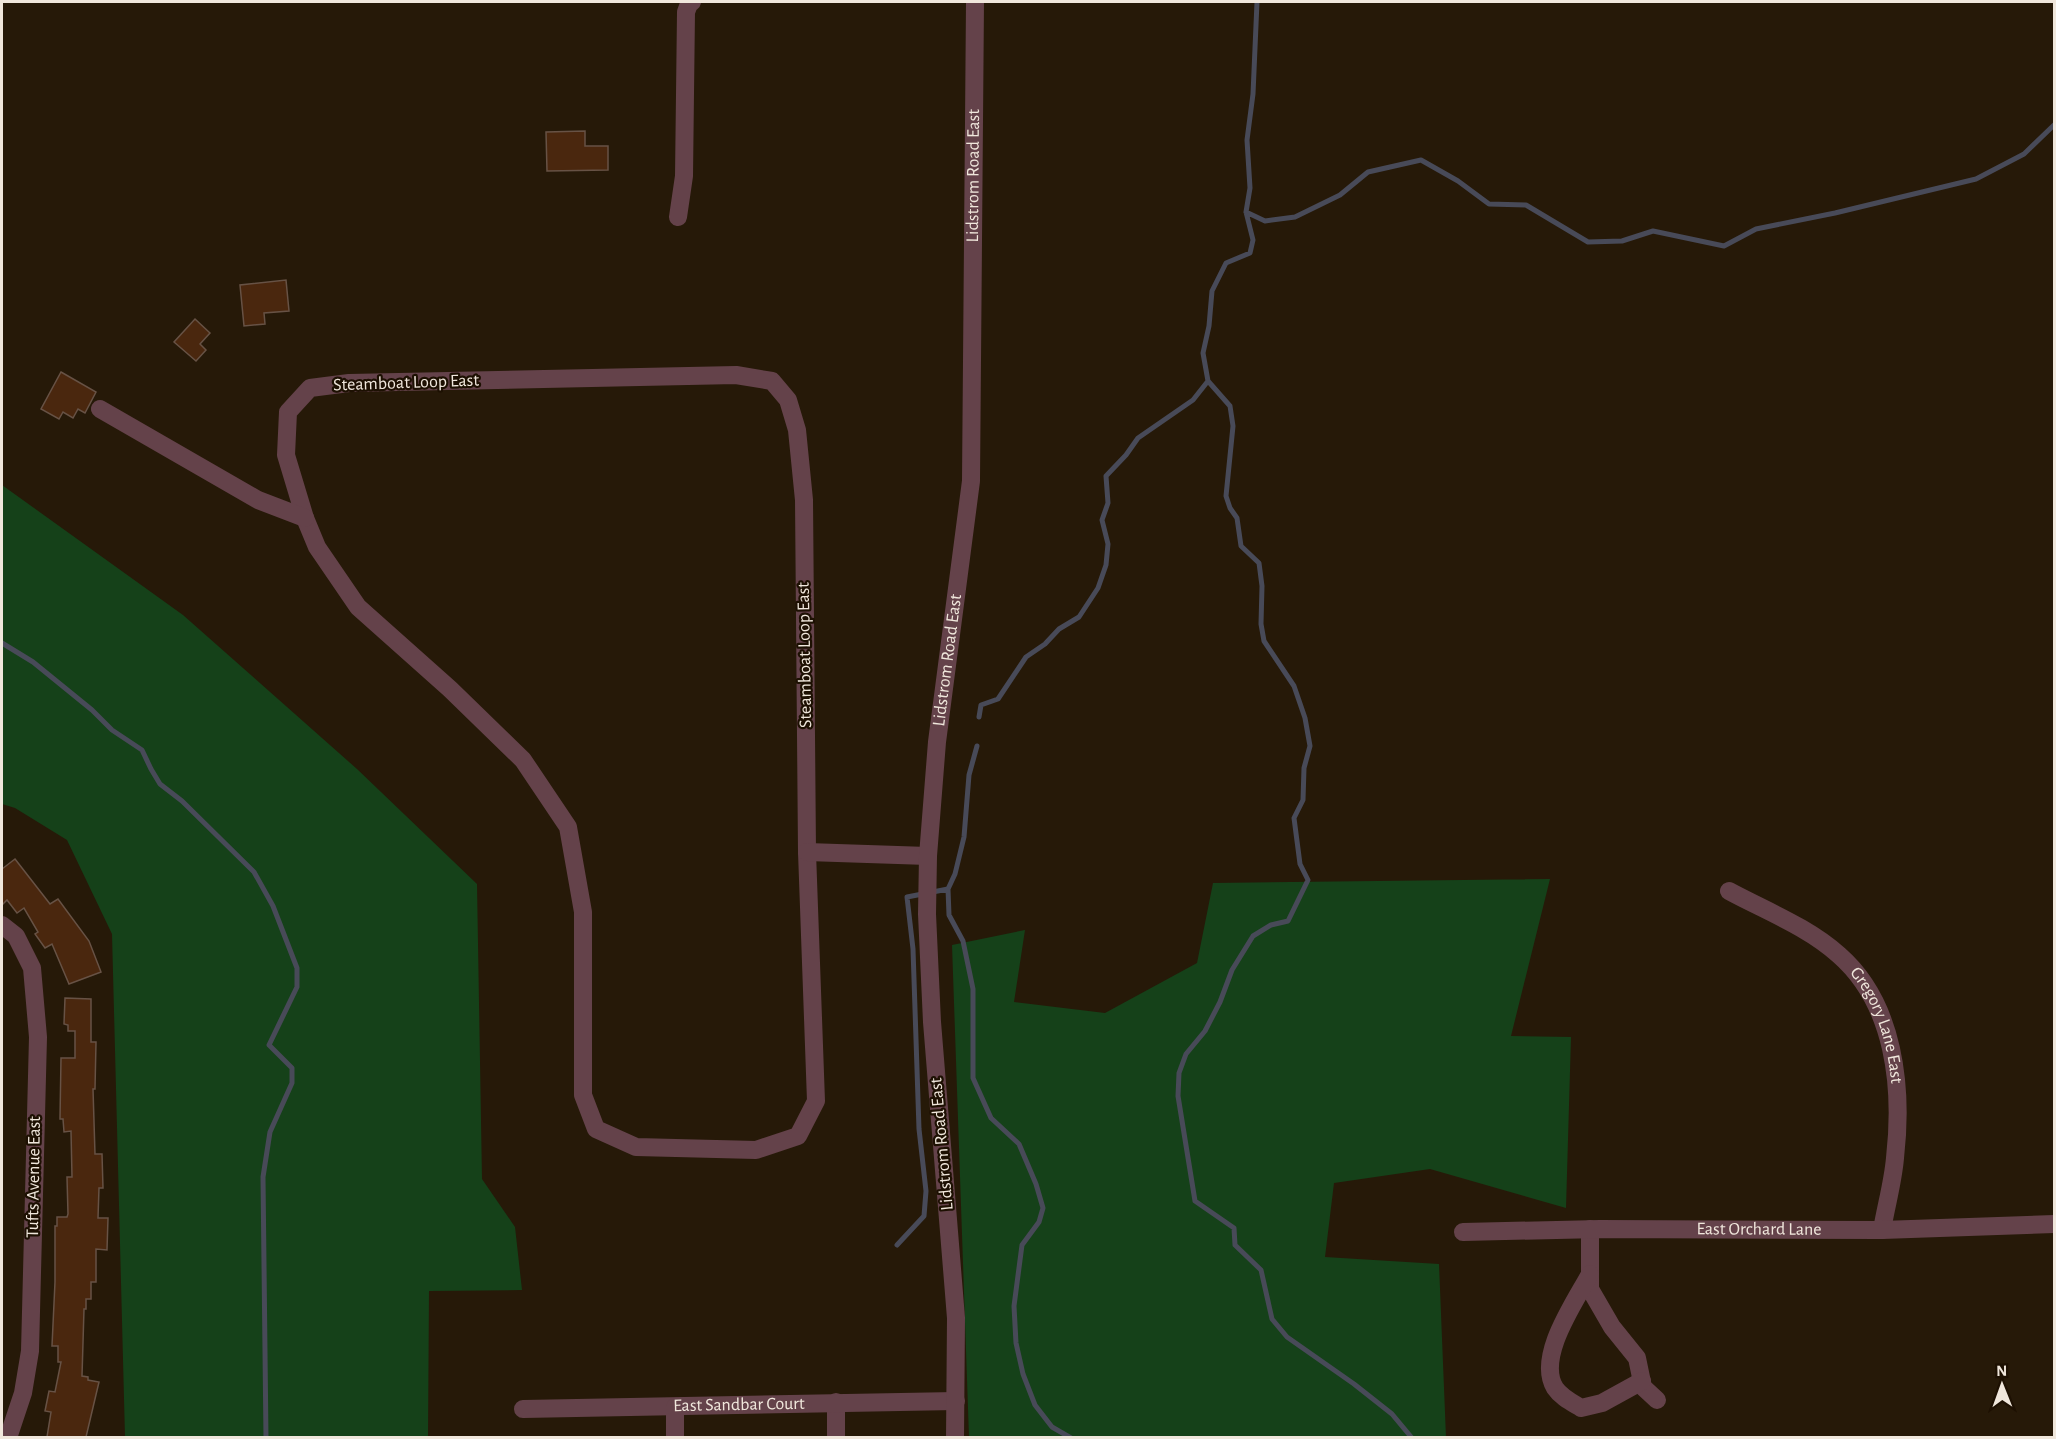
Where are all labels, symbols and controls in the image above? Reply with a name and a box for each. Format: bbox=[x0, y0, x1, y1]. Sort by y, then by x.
street label: Lidstrom Road East bbox=[964, 109, 983, 242]
street label: Steamboat Loop East bbox=[333, 371, 480, 395]
street label: Steamboat Loop East bbox=[795, 582, 815, 728]
street label: Lidstrom Road East bbox=[930, 593, 965, 727]
street label: Gregory Lane East bbox=[1846, 964, 1905, 1085]
street label: Lidstrom Road East bbox=[927, 1077, 957, 1211]
street label: Tufts Avenue East bbox=[24, 1116, 44, 1238]
street label: East Orchard Lane bbox=[1696, 1220, 1822, 1239]
north arrow bbox=[1972, 1355, 2032, 1415]
text: N bbox=[1996, 1363, 2007, 1379]
street label: East Sandbar Court bbox=[673, 1395, 805, 1415]

